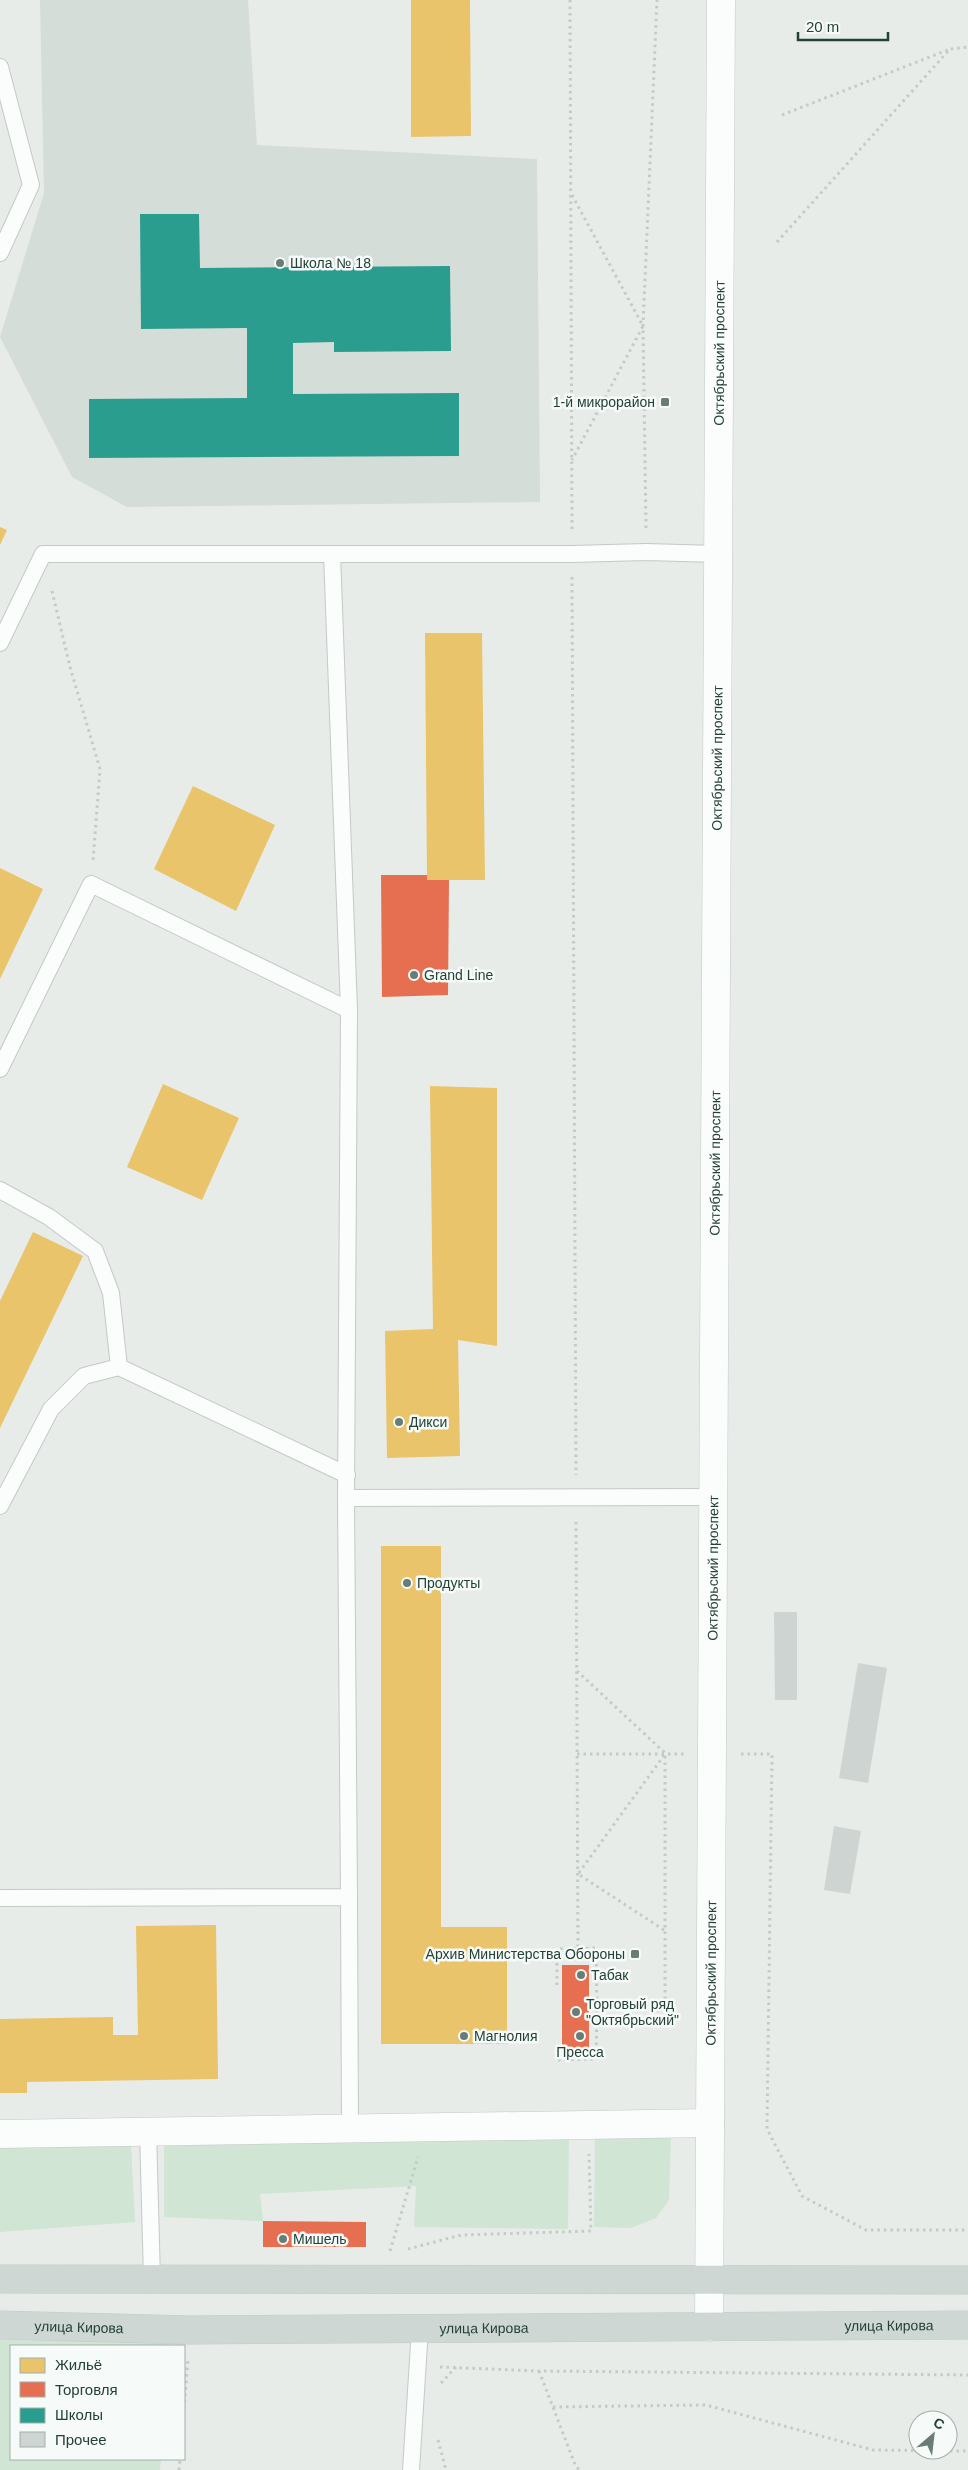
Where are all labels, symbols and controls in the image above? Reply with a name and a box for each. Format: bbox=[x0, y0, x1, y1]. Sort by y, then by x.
scale bar bbox=[798, 10, 888, 42]
text: 20 m bbox=[806, 18, 839, 35]
place label: Школа № 18 bbox=[290, 255, 371, 271]
marker: Школа № 18 bbox=[274, 257, 286, 269]
street label: Октябрьский проспект bbox=[711, 280, 728, 426]
place label: 1-й микрорайон bbox=[553, 394, 655, 410]
marker: 1-й микрорайон bbox=[659, 396, 671, 408]
street label: Октябрьский проспект bbox=[709, 685, 725, 831]
place label: Grand Line bbox=[424, 967, 493, 983]
marker: Grand Line bbox=[408, 969, 420, 981]
street label: Октябрьский проспект bbox=[707, 1090, 723, 1236]
place label: Дикси bbox=[409, 1414, 447, 1430]
marker: Дикси bbox=[393, 1416, 405, 1428]
street label: Октябрьский проспект bbox=[705, 1495, 721, 1641]
place label: Продукты bbox=[417, 1575, 480, 1591]
marker: Продукты bbox=[401, 1577, 413, 1589]
street label: Октябрьский проспект bbox=[702, 1900, 719, 2046]
place label: Архив Министерства Обороны bbox=[426, 1946, 625, 1962]
marker: Архив Министерства Обороны bbox=[629, 1948, 641, 1960]
place label: Табак bbox=[591, 1967, 629, 1983]
marker: Табак bbox=[575, 1969, 587, 1981]
place label: Торговый ряд "Октябрьский" bbox=[586, 1996, 679, 2028]
marker: Торговый ряд "Октябрьский" bbox=[570, 2006, 582, 2018]
place label: Магнолия bbox=[474, 2028, 538, 2044]
marker: Магнолия bbox=[458, 2030, 470, 2042]
marker: Пресса bbox=[574, 2030, 586, 2042]
place label: Пресса bbox=[556, 2044, 604, 2060]
place label: Мишель bbox=[293, 2231, 347, 2247]
marker: Мишель bbox=[277, 2233, 289, 2245]
street label: улица Кирова bbox=[844, 2317, 934, 2334]
street label: улица Кирова bbox=[34, 2318, 124, 2336]
street label: улица Кирова bbox=[439, 2320, 529, 2336]
legend bbox=[10, 2345, 185, 2460]
text: Жильё bbox=[55, 2356, 102, 2373]
text: Торговля bbox=[55, 2381, 118, 2398]
text: Школы bbox=[55, 2406, 103, 2423]
north arrow bbox=[908, 2410, 958, 2460]
text: С bbox=[931, 2414, 947, 2433]
text: Прочее bbox=[55, 2431, 107, 2448]

